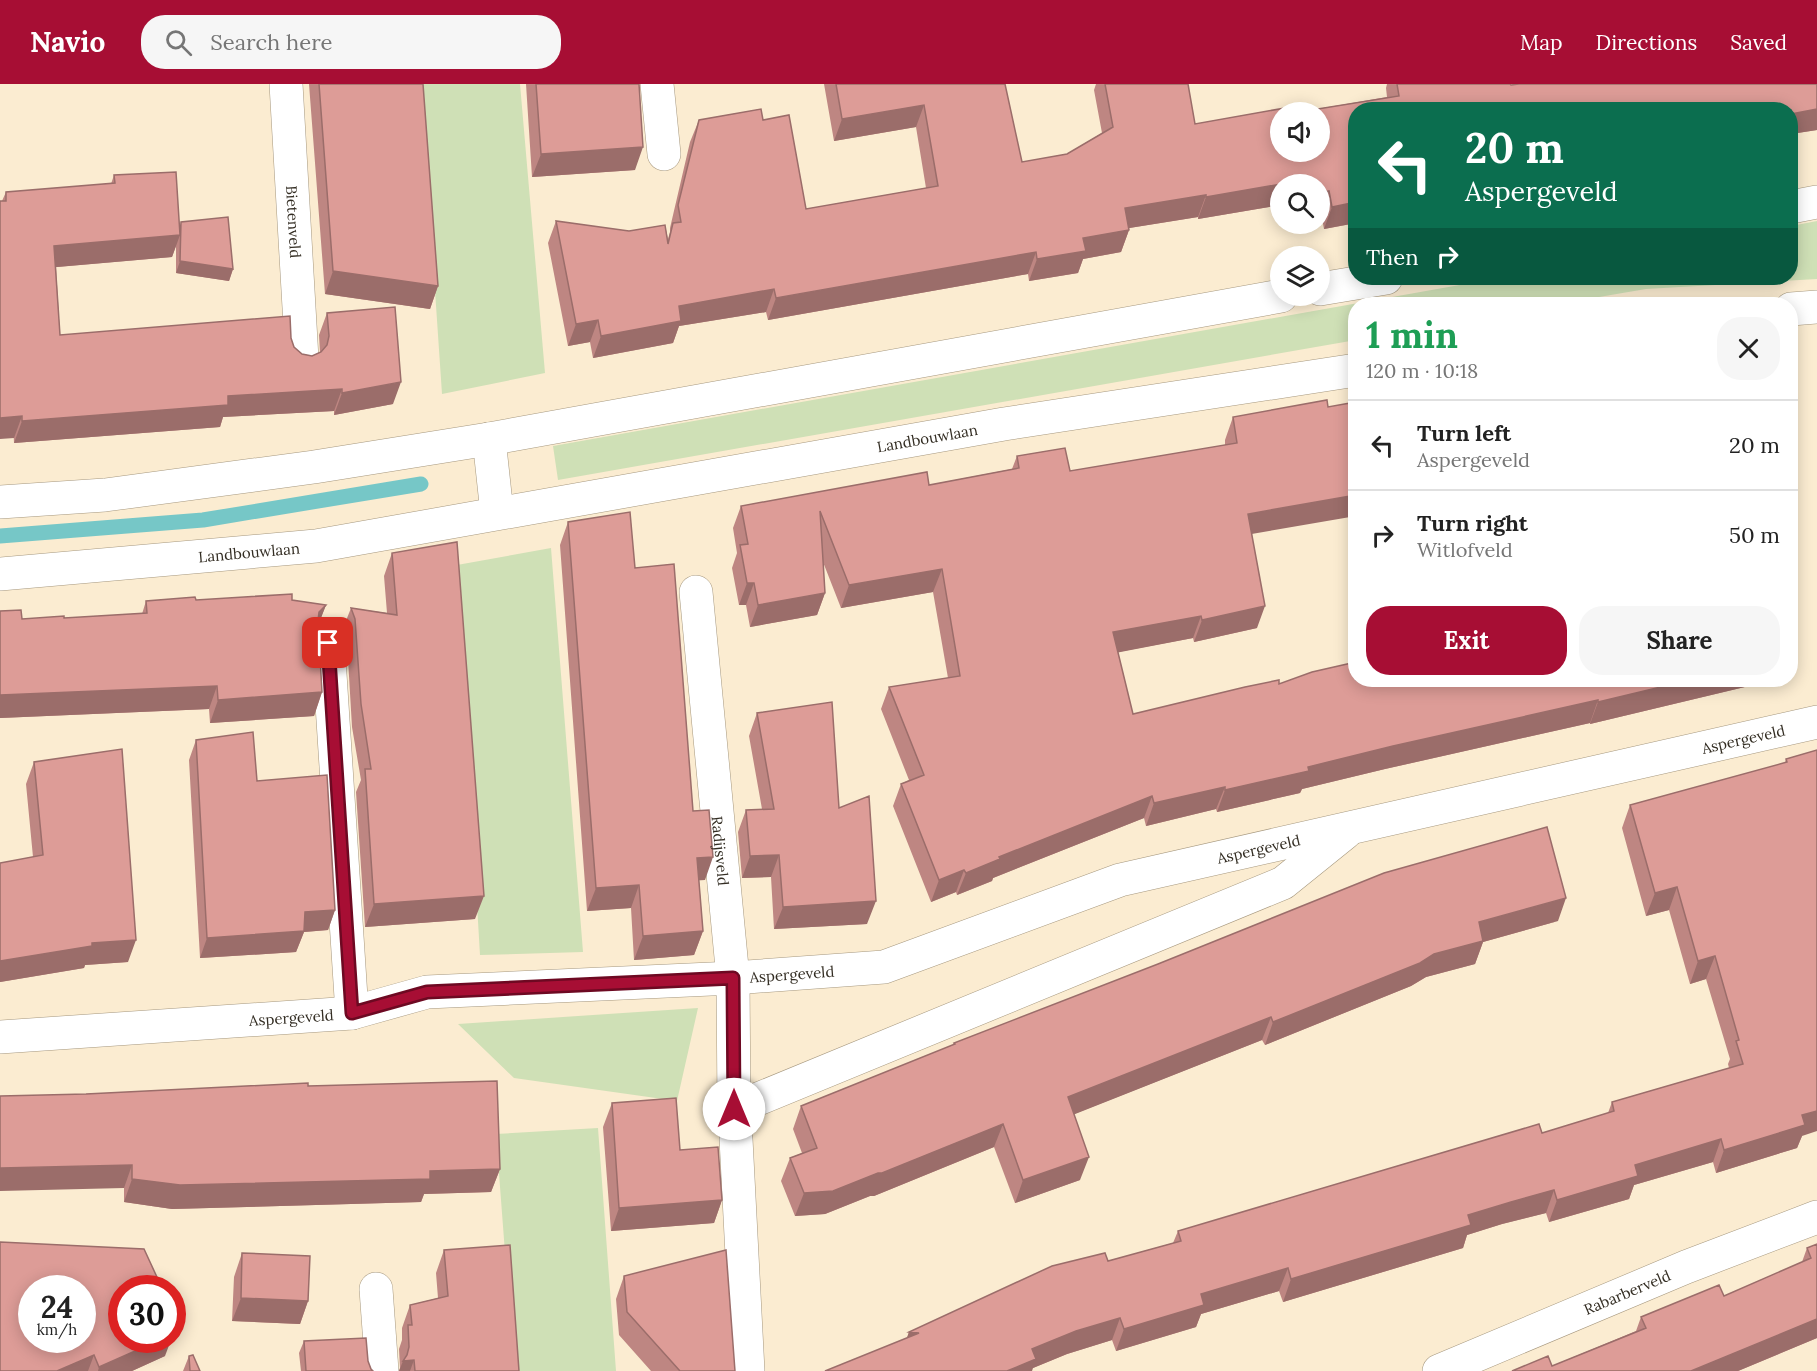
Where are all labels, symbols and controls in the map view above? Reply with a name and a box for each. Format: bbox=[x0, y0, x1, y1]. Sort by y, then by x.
search box bbox=[141, 15, 561, 69]
text: Navio bbox=[30, 24, 105, 60]
icon: search bbox=[162, 26, 195, 59]
text: Search here bbox=[210, 28, 332, 56]
text: Map bbox=[1520, 29, 1563, 56]
text: Directions bbox=[1596, 29, 1697, 56]
text: Saved bbox=[1730, 29, 1787, 56]
map controls bbox=[1270, 102, 1330, 306]
button: sound bbox=[1270, 102, 1330, 162]
text: 20 m bbox=[1465, 121, 1564, 175]
icon: left bbox=[1366, 126, 1444, 204]
button: search bbox=[1270, 174, 1330, 234]
text: Aspergeveld bbox=[1465, 174, 1618, 208]
street label: Bietenveld bbox=[282, 185, 306, 259]
icon: right bbox=[1431, 240, 1464, 273]
text: Then bbox=[1366, 243, 1419, 271]
button: layers bbox=[1270, 246, 1330, 306]
text: 1 min bbox=[1366, 312, 1458, 358]
button: close bbox=[1717, 317, 1780, 380]
text: 120 m · 10:18 bbox=[1366, 358, 1478, 383]
street label: Landbouwlaan bbox=[875, 419, 979, 456]
text: Turn left bbox=[1417, 419, 1511, 447]
icon: left bbox=[1366, 429, 1399, 462]
text: 20 m bbox=[1729, 431, 1780, 459]
text: Aspergeveld bbox=[1417, 447, 1530, 472]
text: Turn right bbox=[1417, 509, 1528, 537]
icon: right bbox=[1366, 519, 1399, 552]
text: 50 m bbox=[1729, 521, 1780, 549]
text: Witlofveld bbox=[1417, 537, 1513, 562]
street label: Landbouwlaan bbox=[197, 538, 301, 566]
button: Exit bbox=[1366, 606, 1567, 675]
button: Share bbox=[1579, 606, 1780, 675]
pin bbox=[302, 617, 353, 668]
icon: arrive bbox=[311, 626, 344, 659]
street label: Aspergeveld bbox=[1699, 720, 1787, 758]
street label: Radijsveld bbox=[708, 815, 734, 887]
street label: Aspergeveld bbox=[1214, 830, 1302, 867]
street label: Aspergeveld bbox=[748, 961, 835, 986]
street label: Aspergeveld bbox=[247, 1005, 334, 1030]
position arrow bbox=[702, 1077, 766, 1141]
street label: Rabarberveld bbox=[1581, 1265, 1673, 1319]
speed limit sign: 30 bbox=[108, 1275, 186, 1353]
text: 24 bbox=[41, 1288, 73, 1326]
text: km/h bbox=[37, 1320, 77, 1339]

